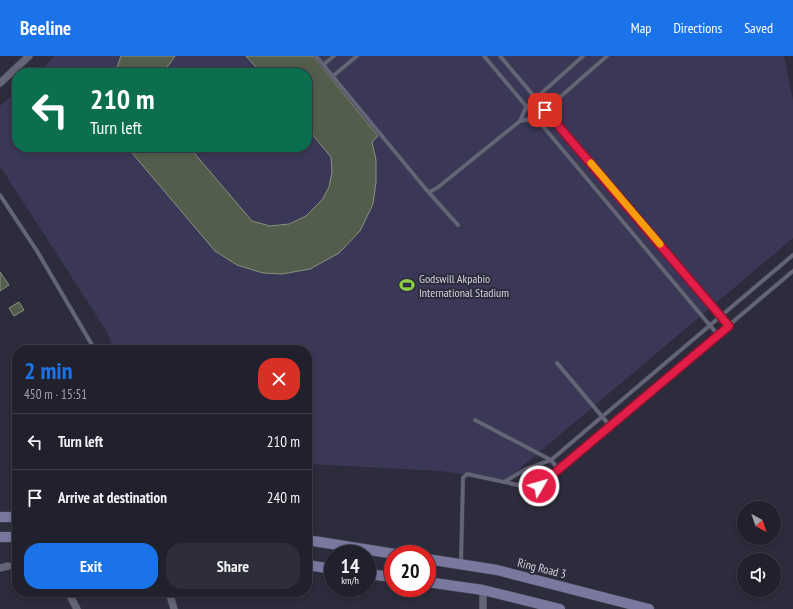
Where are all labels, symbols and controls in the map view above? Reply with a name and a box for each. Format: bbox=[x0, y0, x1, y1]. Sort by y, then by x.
text: Beeline bbox=[20, 16, 71, 40]
text: Map bbox=[631, 19, 651, 37]
text: Directions bbox=[673, 19, 722, 37]
text: Saved bbox=[744, 19, 773, 37]
text: 210 m bbox=[90, 80, 154, 117]
icon: left bbox=[24, 84, 76, 136]
pin bbox=[528, 93, 562, 127]
icon: arrive bbox=[534, 99, 556, 121]
text: Turn left bbox=[90, 116, 142, 139]
place label: Godswill Akpabio International Stadium bbox=[419, 271, 509, 300]
sports icon: Godswill Akpabio International Stadium bbox=[398, 276, 416, 294]
text: 2 min bbox=[24, 355, 72, 386]
button: close bbox=[258, 358, 300, 400]
text: 450 m · 15:51 bbox=[24, 386, 87, 403]
icon: left bbox=[24, 431, 46, 453]
text: Turn left bbox=[58, 432, 103, 451]
text: 210 m bbox=[267, 432, 300, 451]
position arrow bbox=[518, 465, 560, 507]
icon: arrive bbox=[24, 487, 46, 509]
text: Arrive at destination bbox=[58, 488, 167, 507]
text: 240 m bbox=[267, 488, 300, 507]
north arrow bbox=[737, 501, 781, 545]
map controls bbox=[737, 501, 781, 597]
button: Exit bbox=[24, 543, 158, 589]
button: Share bbox=[166, 543, 300, 589]
speed limit sign: 20 bbox=[384, 545, 436, 597]
text: 14 bbox=[340, 553, 360, 579]
button: sound bbox=[737, 553, 781, 597]
street label: Ring Road 3 bbox=[516, 555, 568, 581]
text: km/h bbox=[341, 574, 359, 587]

